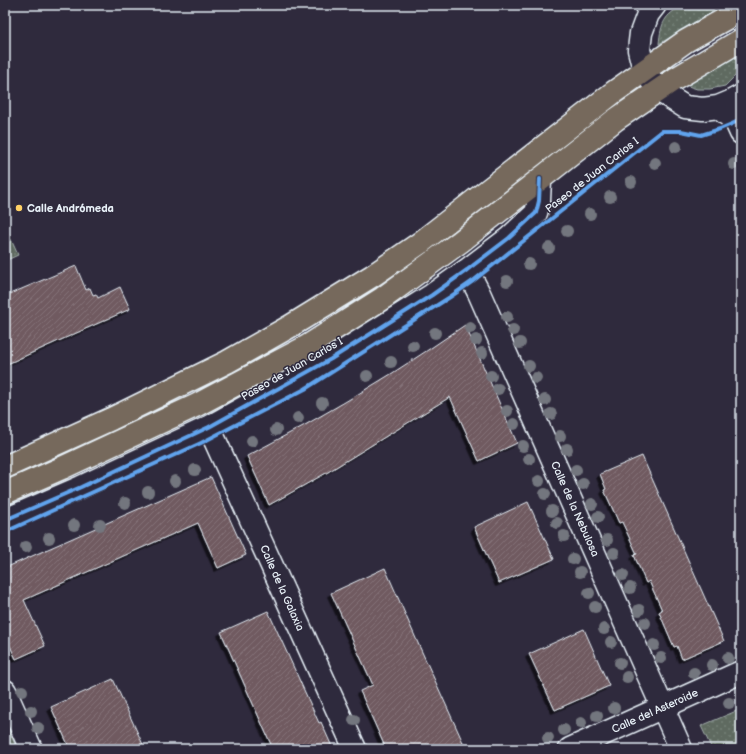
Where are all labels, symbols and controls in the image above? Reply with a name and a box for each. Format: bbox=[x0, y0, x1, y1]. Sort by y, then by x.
street label: Paseo de Juan Carlos I bbox=[543, 134, 642, 215]
place label: Calle Andrómeda bbox=[27, 202, 114, 215]
marker: Calle Andrómeda bbox=[14, 203, 24, 213]
street label: Paseo de Juan Carlos I bbox=[239, 334, 345, 403]
street label: Calle de la Nebulosa bbox=[548, 459, 602, 559]
street label: Calle de la Galaxia bbox=[257, 543, 307, 633]
street label: Calle del Asteroide bbox=[610, 686, 701, 736]

